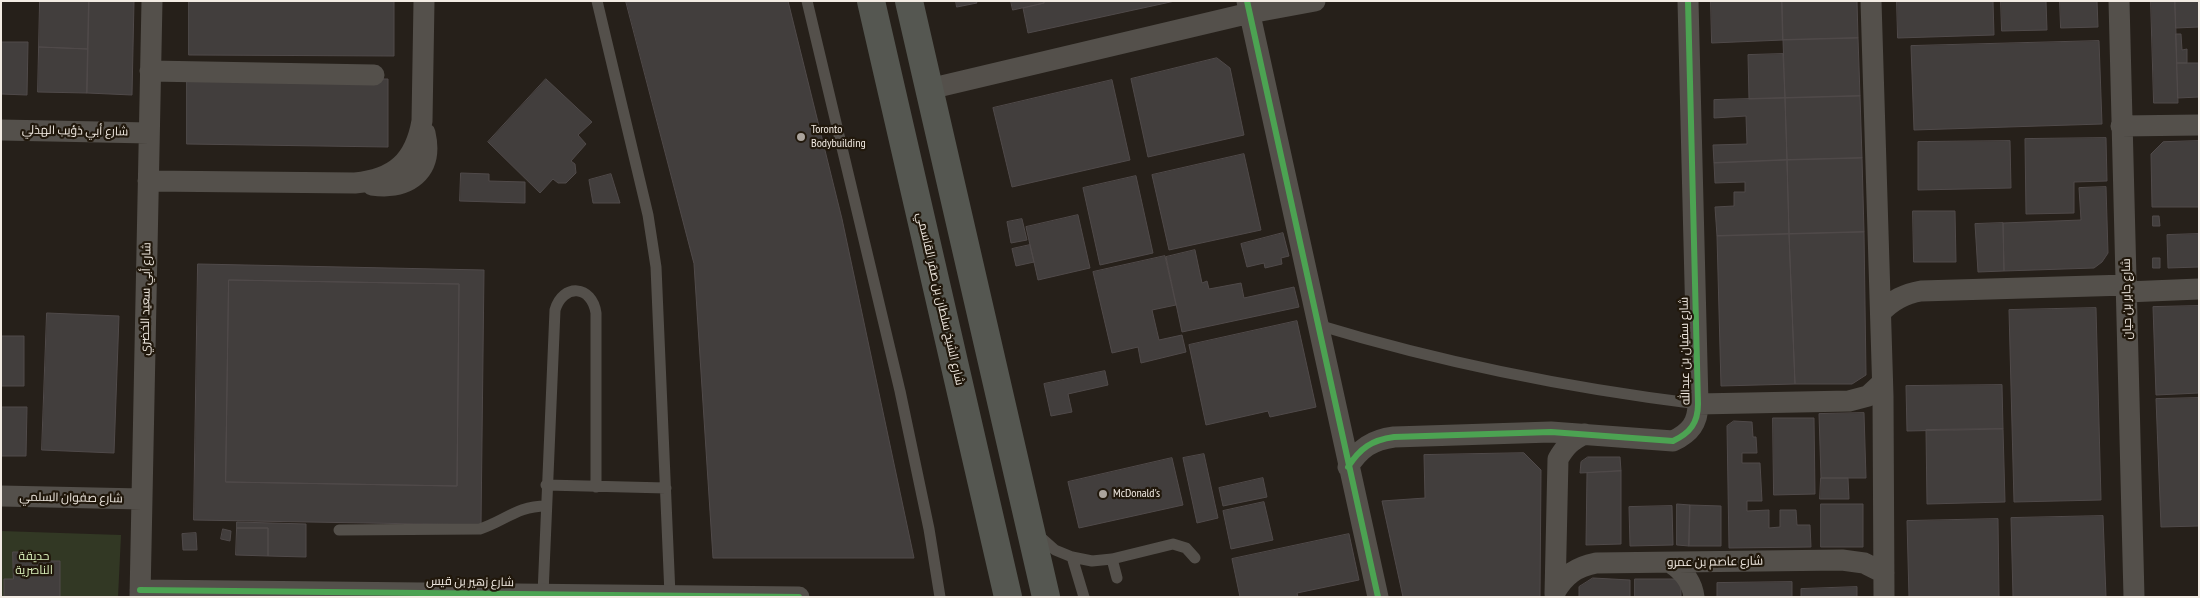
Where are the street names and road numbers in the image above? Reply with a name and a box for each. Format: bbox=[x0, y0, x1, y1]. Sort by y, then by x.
street label: شارع أبي ذؤيب الهذلي bbox=[22, 123, 128, 139]
street label: شارع الشيخ سلطان بن صقر القاسمي bbox=[913, 211, 967, 387]
street label: شارع أبي سعيد الخضري bbox=[138, 242, 154, 356]
street label: شارع جابر بن حيان bbox=[2119, 258, 2135, 340]
street label: شارع سفيان بن عبدالله bbox=[1677, 297, 1693, 405]
street label: شارع صفوان السلمي bbox=[19, 490, 123, 506]
street label: شارع عاصم بن عمرو bbox=[1667, 554, 1763, 570]
street label: شارع زهير بن قيس bbox=[426, 574, 514, 590]

